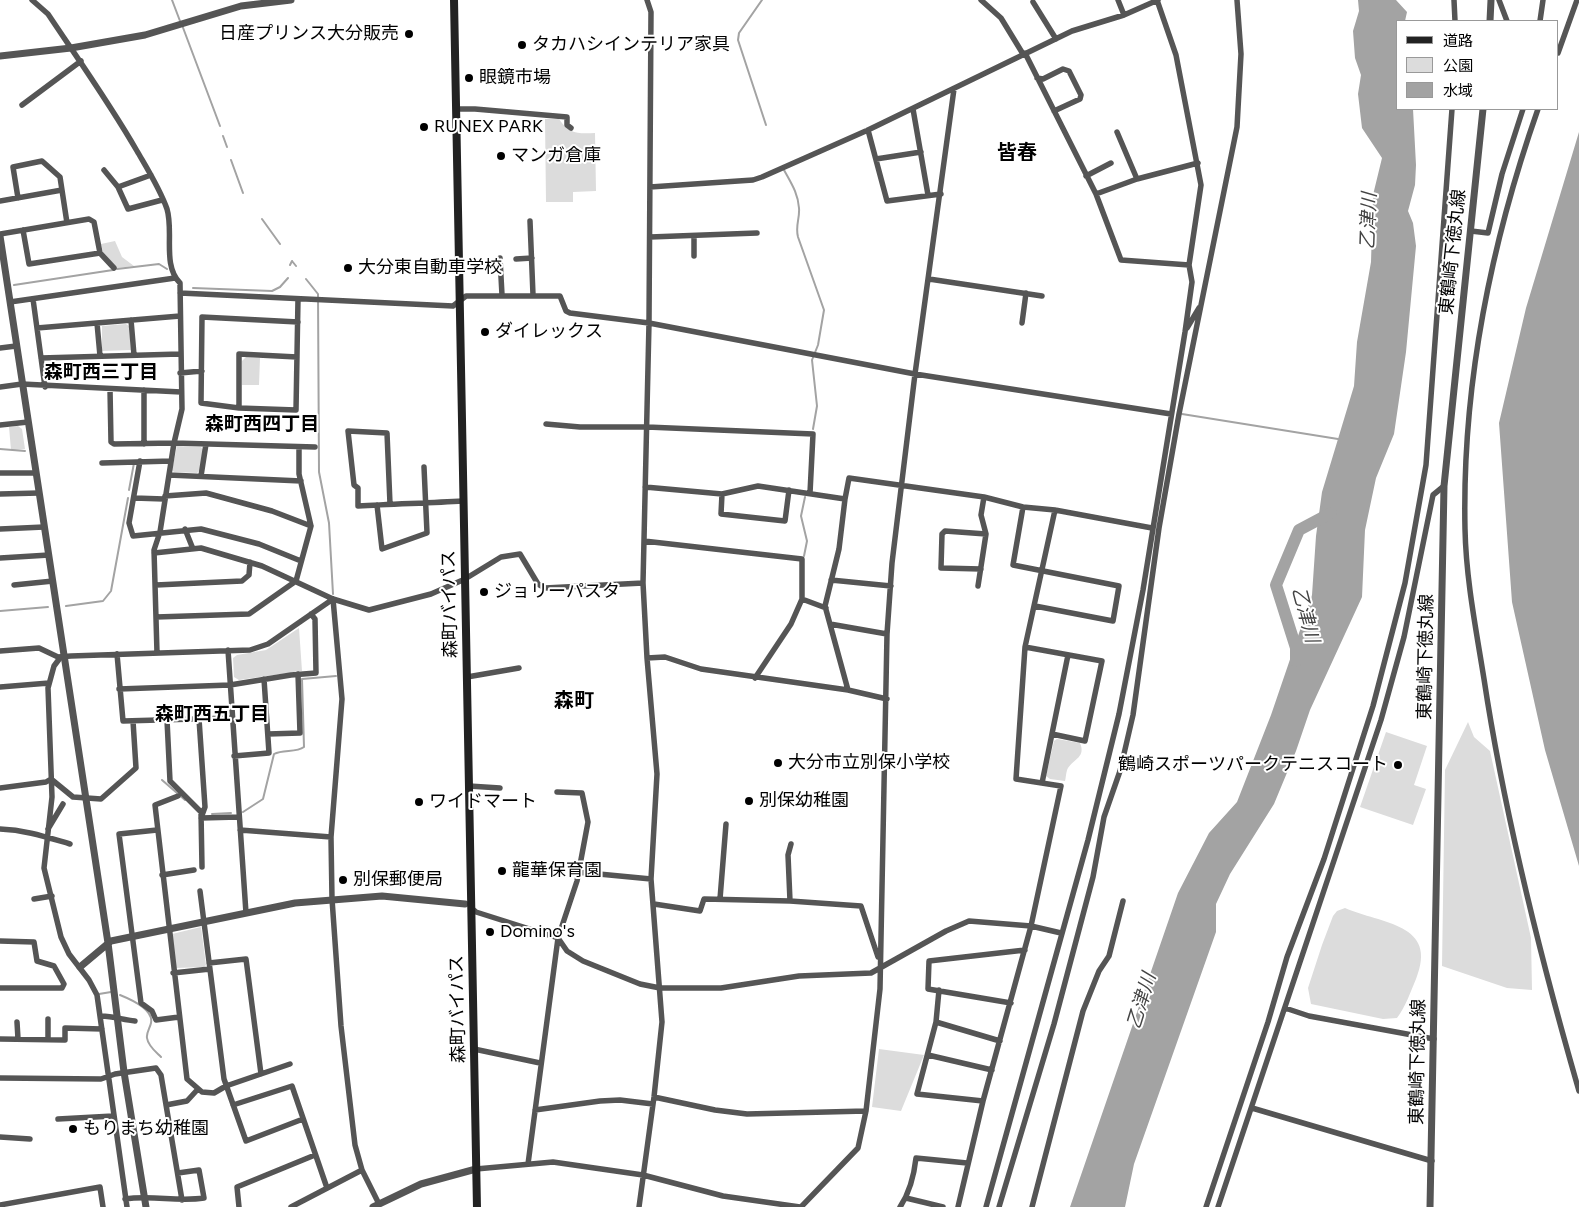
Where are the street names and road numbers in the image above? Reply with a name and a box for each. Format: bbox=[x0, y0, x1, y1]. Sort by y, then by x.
street label: 東鶴崎下徳丸線 bbox=[1436, 188, 1470, 316]
street label: 森町バイパス bbox=[438, 550, 462, 658]
street label: 東鶴崎下徳丸線 bbox=[1414, 594, 1438, 720]
street label: 森町バイパス bbox=[446, 955, 470, 1063]
street label: 東鶴崎下徳丸線 bbox=[1406, 999, 1430, 1125]

